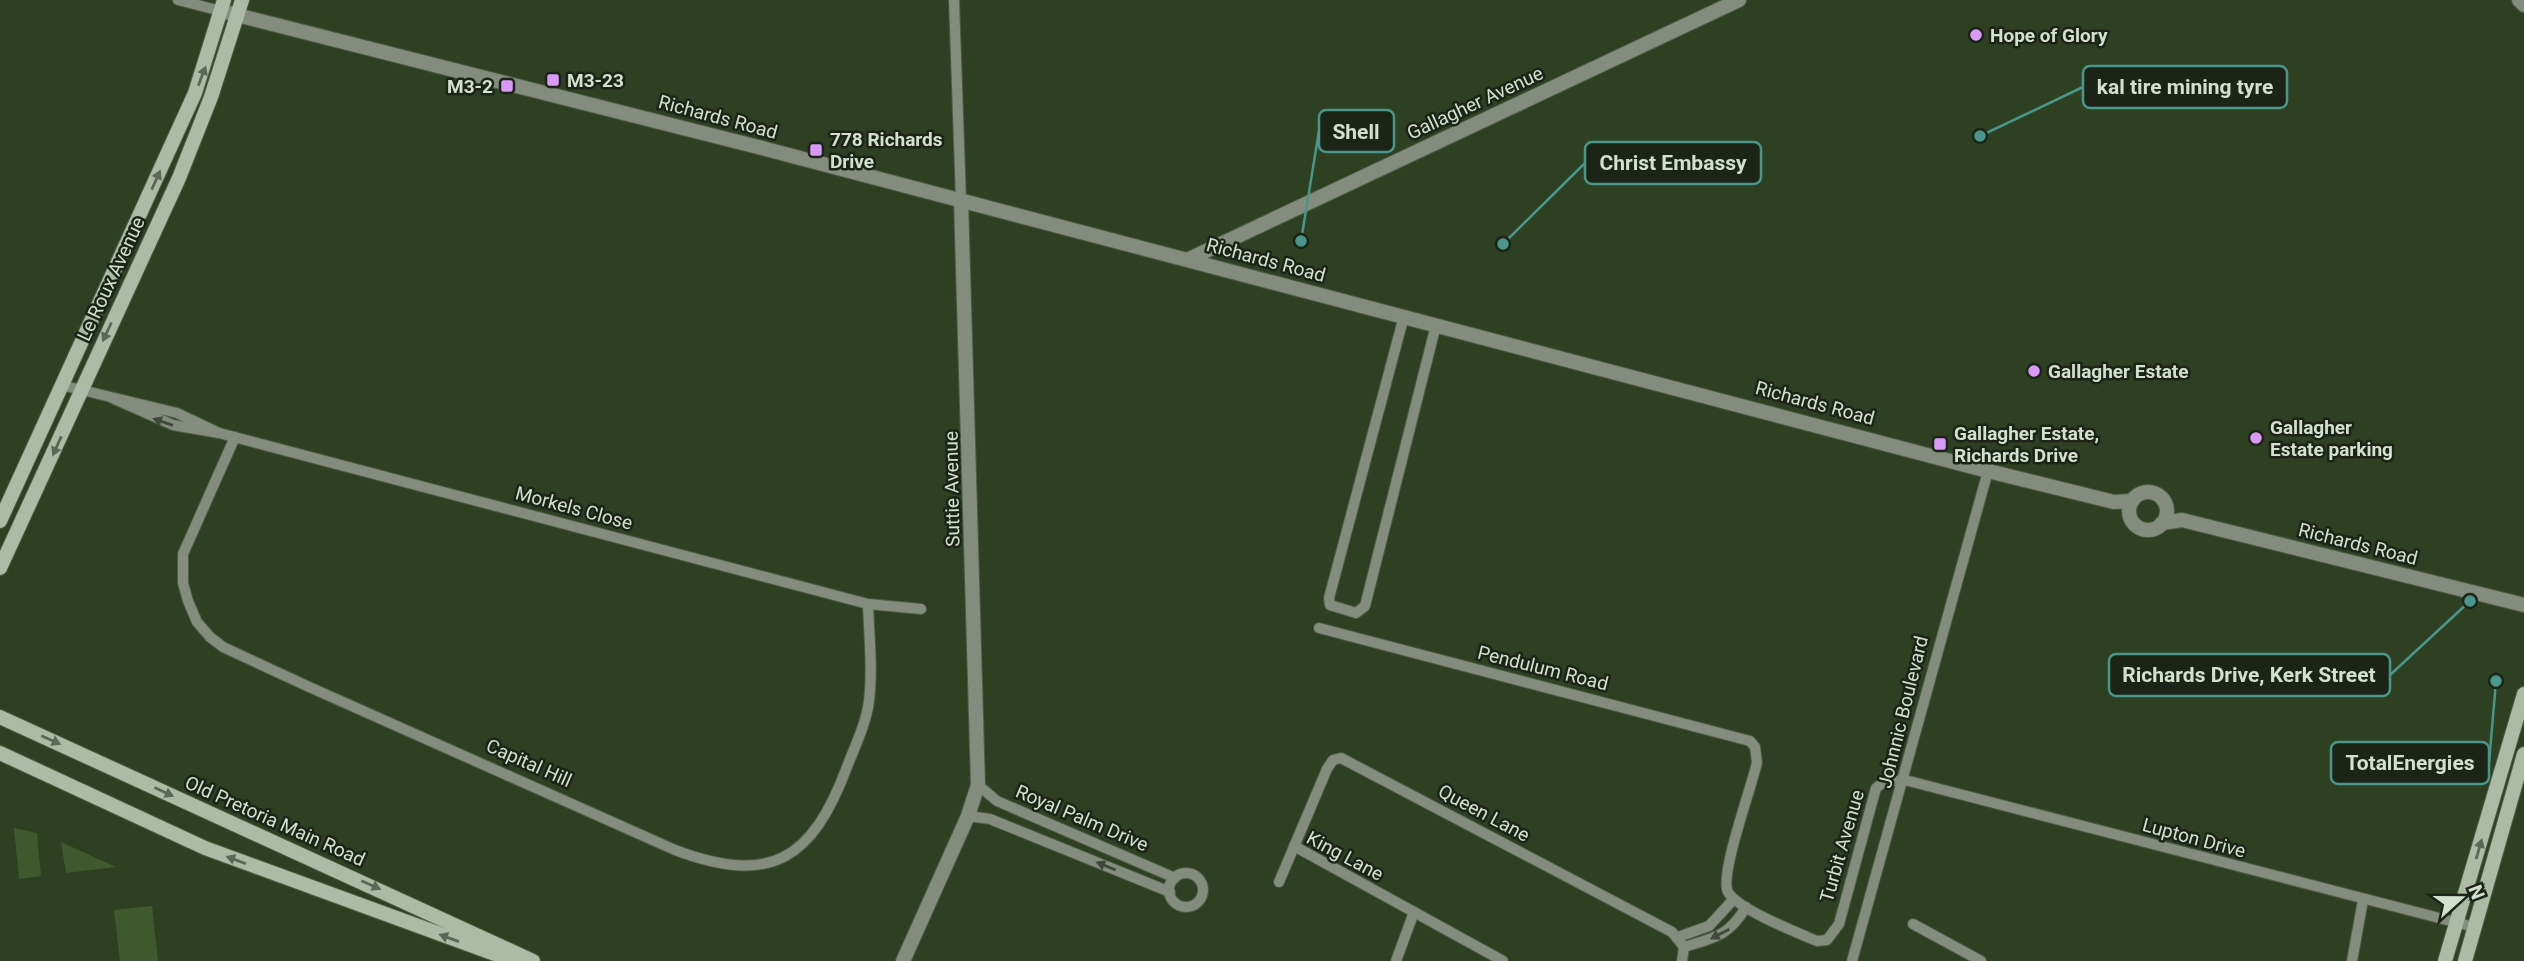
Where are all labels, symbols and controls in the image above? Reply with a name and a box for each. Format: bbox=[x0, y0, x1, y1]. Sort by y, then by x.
place label: Hope of Glory bbox=[1990, 24, 2108, 47]
marker: Hope of Glory bbox=[1968, 27, 1984, 43]
street label: Gallagher Avenue bbox=[1403, 61, 1547, 145]
one-way arrow bbox=[197, 66, 208, 87]
callout: kal tire mining tyre bbox=[2083, 66, 2287, 108]
place label: M3-23 bbox=[567, 69, 624, 92]
marker: M3-23 bbox=[545, 72, 561, 88]
place label: M3-2 bbox=[447, 75, 493, 98]
text: kal tire mining tyre bbox=[2097, 75, 2273, 99]
marker: M3-2 bbox=[499, 78, 515, 94]
street label: Richards Road bbox=[656, 90, 780, 144]
callout: Shell bbox=[1319, 110, 1394, 152]
text: Shell bbox=[1332, 120, 1380, 144]
place label: 778 Richards Drive bbox=[830, 128, 943, 173]
marker: 778 Richards Drive bbox=[808, 142, 824, 158]
callout: Christ Embassy bbox=[1585, 142, 1761, 184]
text: Christ Embassy bbox=[1599, 151, 1747, 175]
one-way arrow bbox=[150, 170, 162, 190]
street label: Le Roux Avenue bbox=[72, 213, 150, 345]
street label: Richards Road bbox=[1204, 233, 1328, 287]
one-way arrow bbox=[101, 322, 112, 342]
place label: Gallagher Estate bbox=[2048, 360, 2189, 383]
marker: Gallagher Estate bbox=[2026, 363, 2042, 379]
street label: Richards Road bbox=[1753, 376, 1877, 430]
one-way arrow bbox=[153, 416, 174, 427]
place label: Gallagher Estate parking bbox=[2270, 416, 2393, 461]
place label: Gallagher Estate, Richards Drive bbox=[1954, 422, 2099, 467]
marker: Gallagher Estate parking bbox=[2248, 430, 2264, 446]
street label: Suttie Avenue bbox=[939, 431, 965, 547]
one-way arrow bbox=[51, 435, 62, 456]
marker: Gallagher Estate, Richards Drive bbox=[1932, 436, 1948, 452]
street label: Morkels Close bbox=[513, 481, 635, 535]
street label: Richards Road bbox=[2296, 518, 2420, 570]
street label: Johnnic Boulevard bbox=[1873, 633, 1933, 791]
street label: Pendulum Road bbox=[1475, 641, 1611, 695]
callout: Richards Drive, Kerk Street bbox=[2109, 654, 2390, 696]
text: Richards Drive, Kerk Street bbox=[2122, 663, 2376, 687]
one-way arrow bbox=[41, 734, 61, 746]
street label: Capital Hill bbox=[483, 734, 575, 792]
callout: TotalEnergies bbox=[2331, 742, 2489, 784]
text: TotalEnergies bbox=[2345, 751, 2475, 775]
street label: Old Pretoria Main Road bbox=[181, 771, 369, 871]
street label: Queen Lane bbox=[1434, 779, 1534, 847]
street label: Royal Palm Drive bbox=[1012, 780, 1152, 856]
one-way arrow bbox=[154, 786, 174, 797]
street label: Turbit Avenue bbox=[1815, 787, 1869, 905]
street label: Lupton Drive bbox=[2140, 813, 2248, 863]
street label: King Lane bbox=[1303, 826, 1387, 886]
one-way arrow bbox=[2474, 838, 2484, 859]
one-way arrow bbox=[225, 854, 246, 865]
one-way arrow bbox=[1096, 861, 1117, 872]
north arrow bbox=[2426, 863, 2496, 933]
one-way arrow bbox=[361, 880, 381, 891]
text: N bbox=[2463, 882, 2490, 902]
one-way arrow bbox=[1710, 928, 1730, 940]
one-way arrow bbox=[439, 933, 460, 944]

